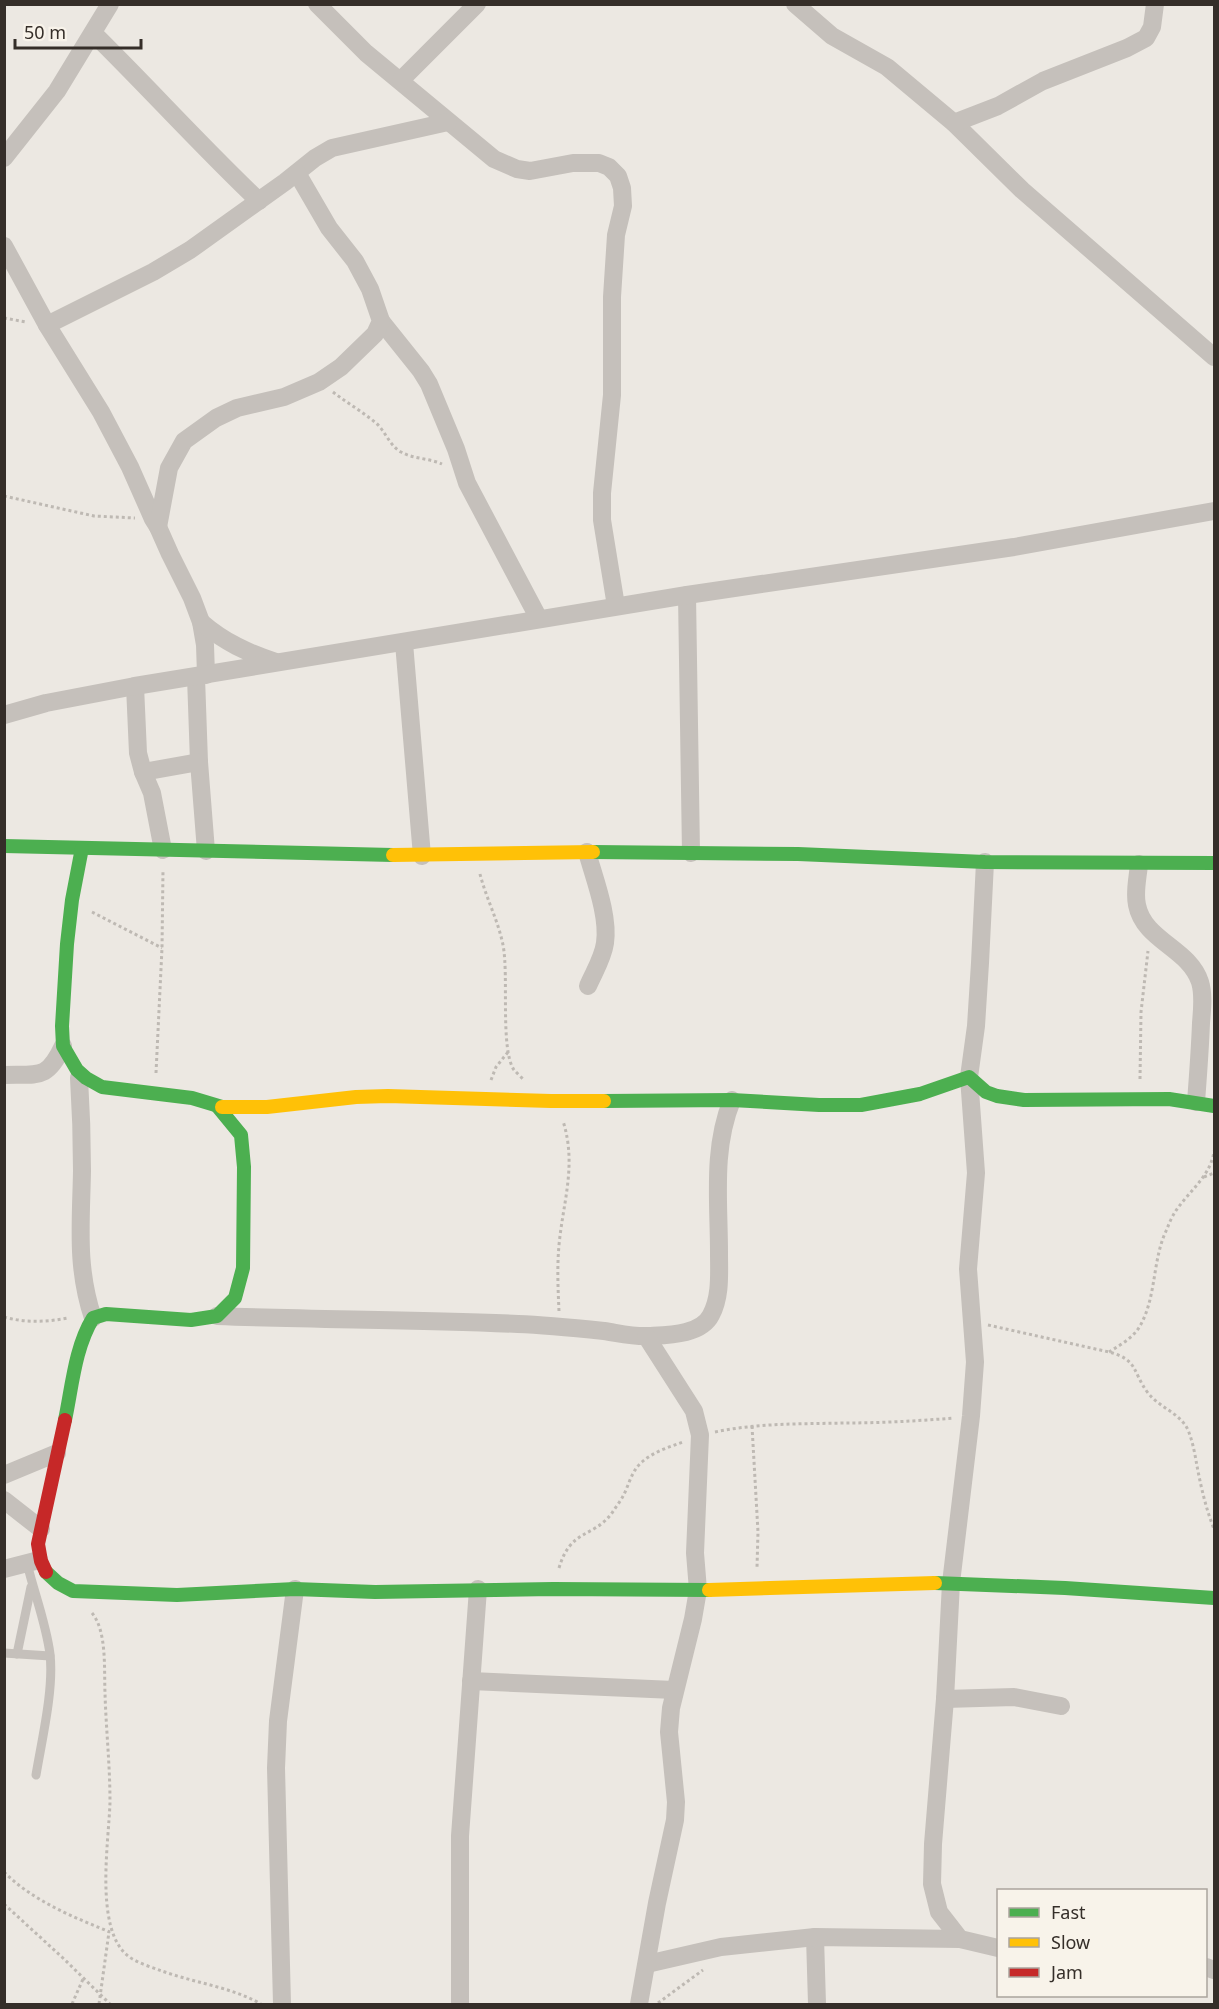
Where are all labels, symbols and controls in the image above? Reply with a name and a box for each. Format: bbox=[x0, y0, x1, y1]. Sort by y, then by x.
scale bar bbox=[15, 12, 141, 50]
text: 50 m bbox=[24, 20, 66, 44]
legend bbox=[997, 1889, 1207, 1997]
text: Fast bbox=[1051, 1900, 1086, 1924]
text: Slow bbox=[1051, 1930, 1090, 1954]
text: Jam bbox=[1049, 1960, 1083, 1984]

